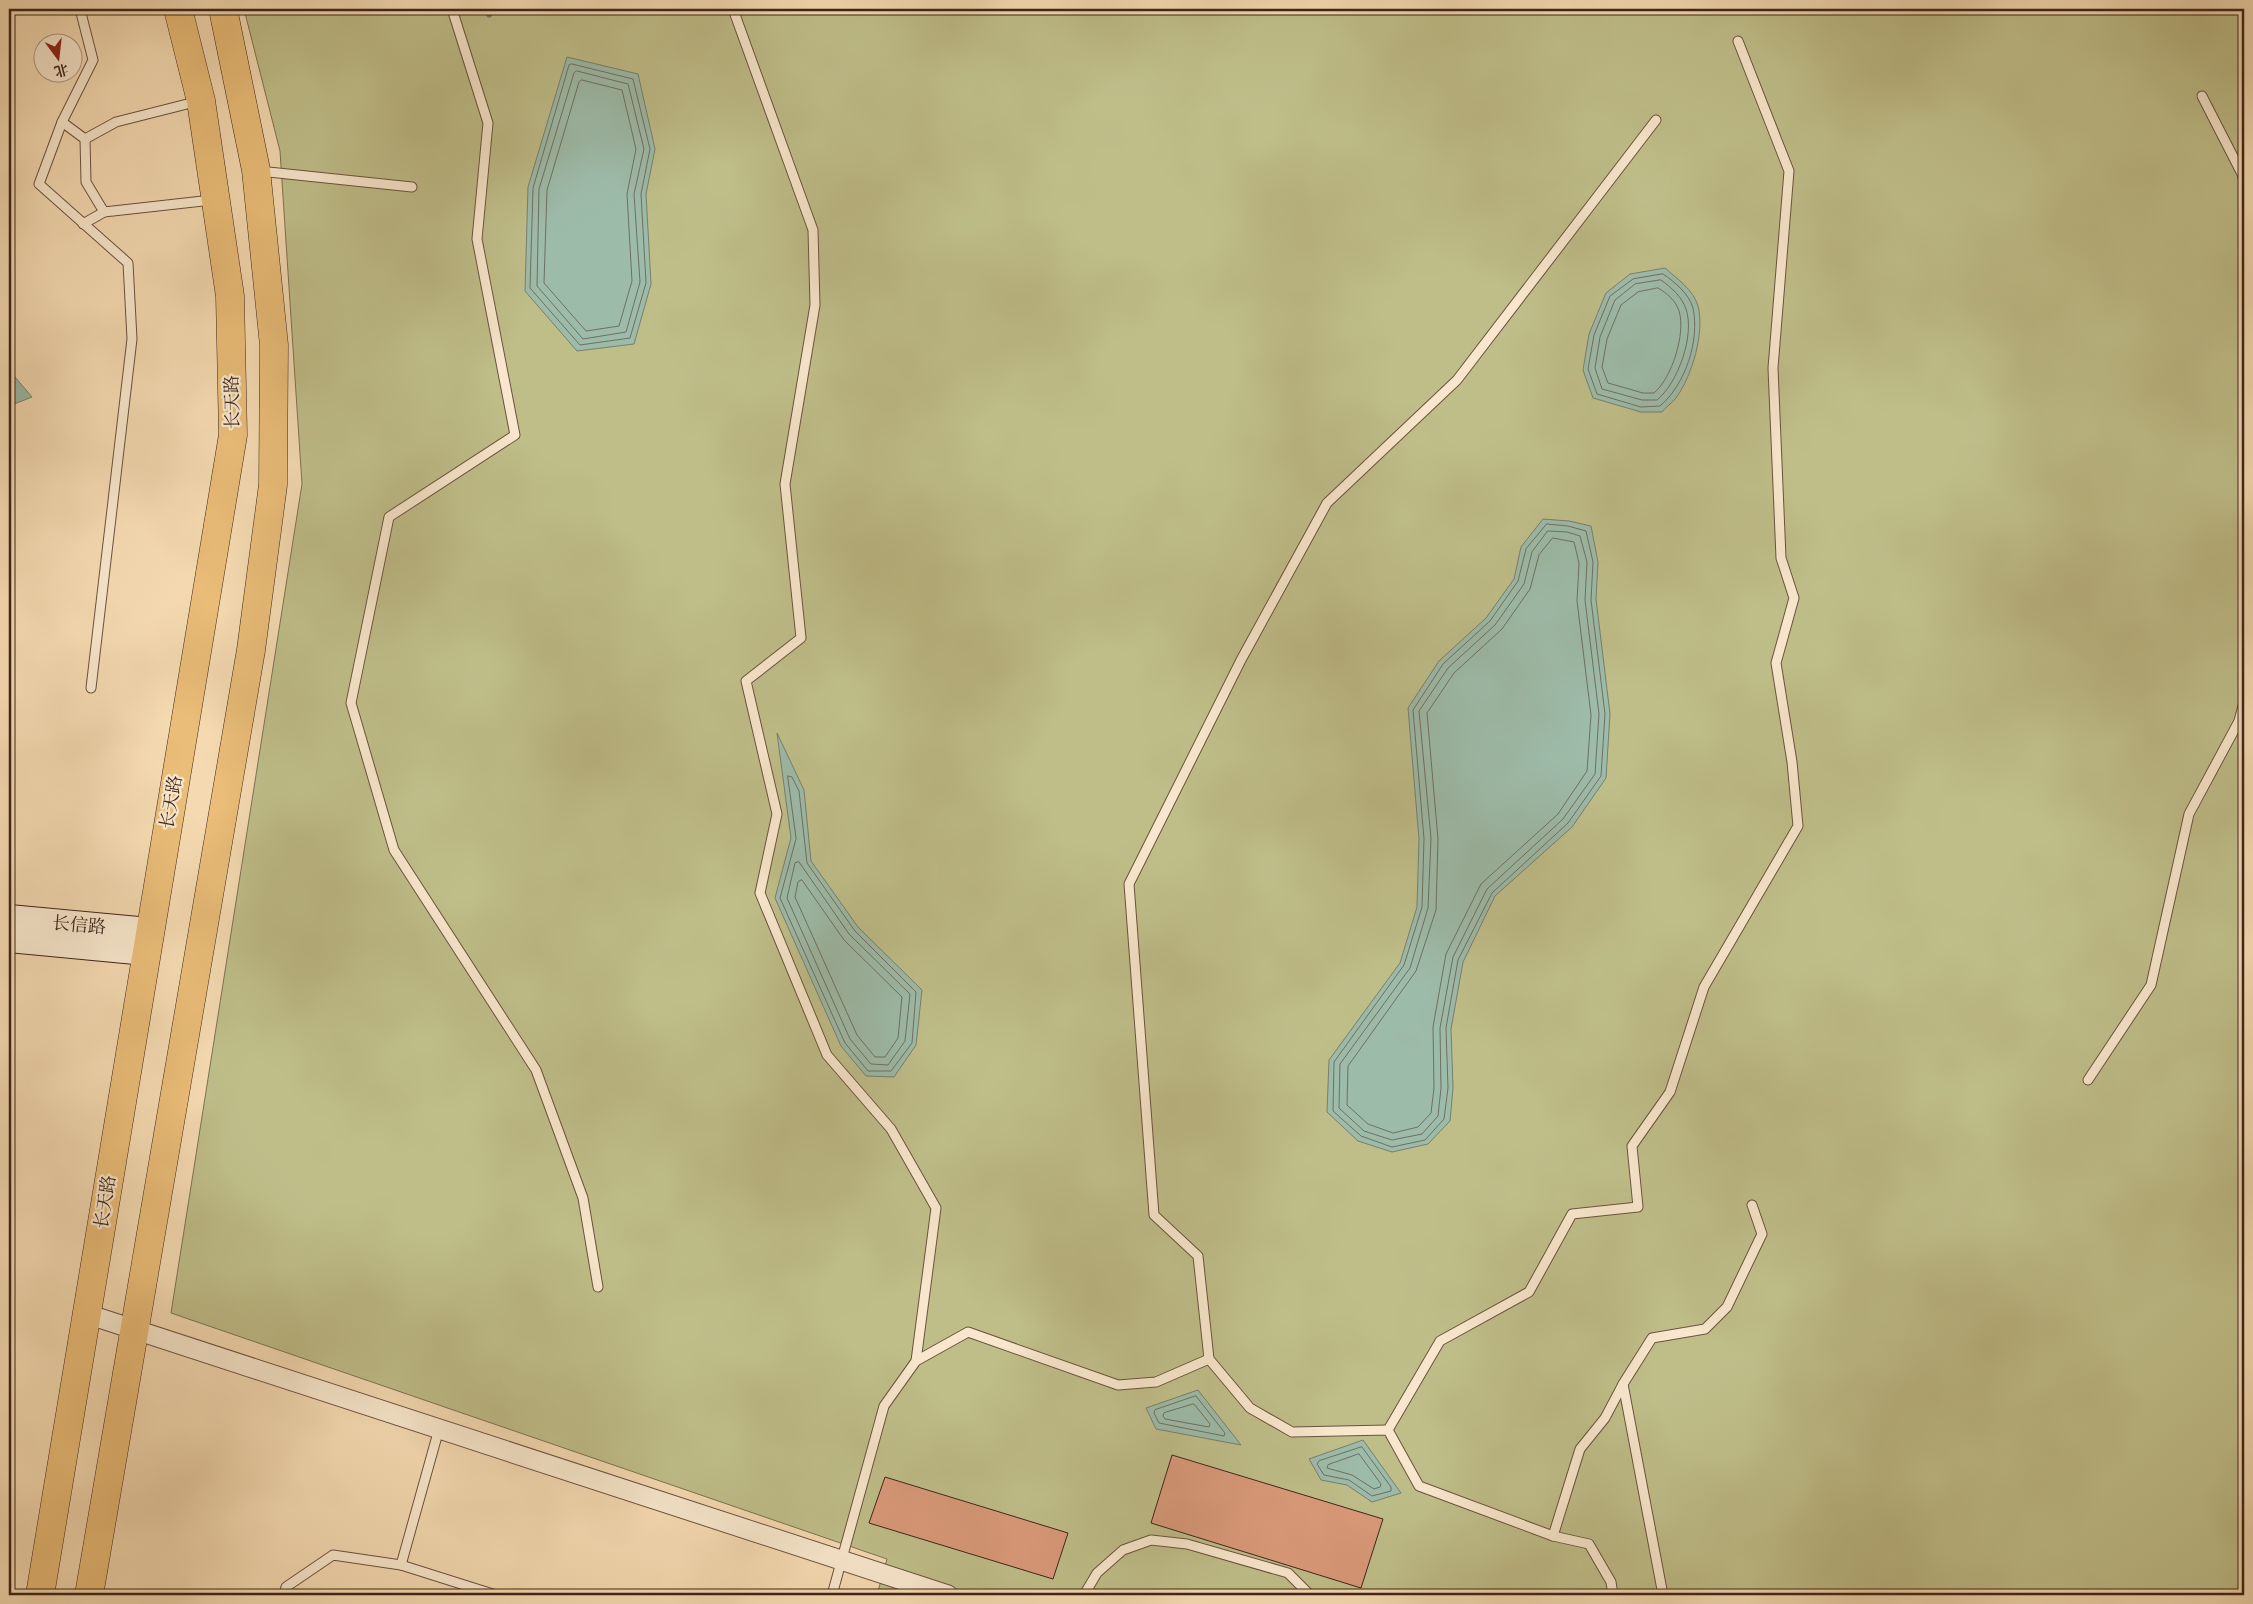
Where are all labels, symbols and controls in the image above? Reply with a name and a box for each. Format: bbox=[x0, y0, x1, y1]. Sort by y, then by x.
north arrow bbox=[32, 32, 82, 82]
text: 北 bbox=[53, 61, 70, 79]
street label: 长天路 bbox=[222, 375, 242, 429]
street label: 长天路 bbox=[156, 774, 186, 830]
street label: 长信路 bbox=[51, 913, 107, 937]
street label: 长天路 bbox=[91, 1174, 119, 1230]

